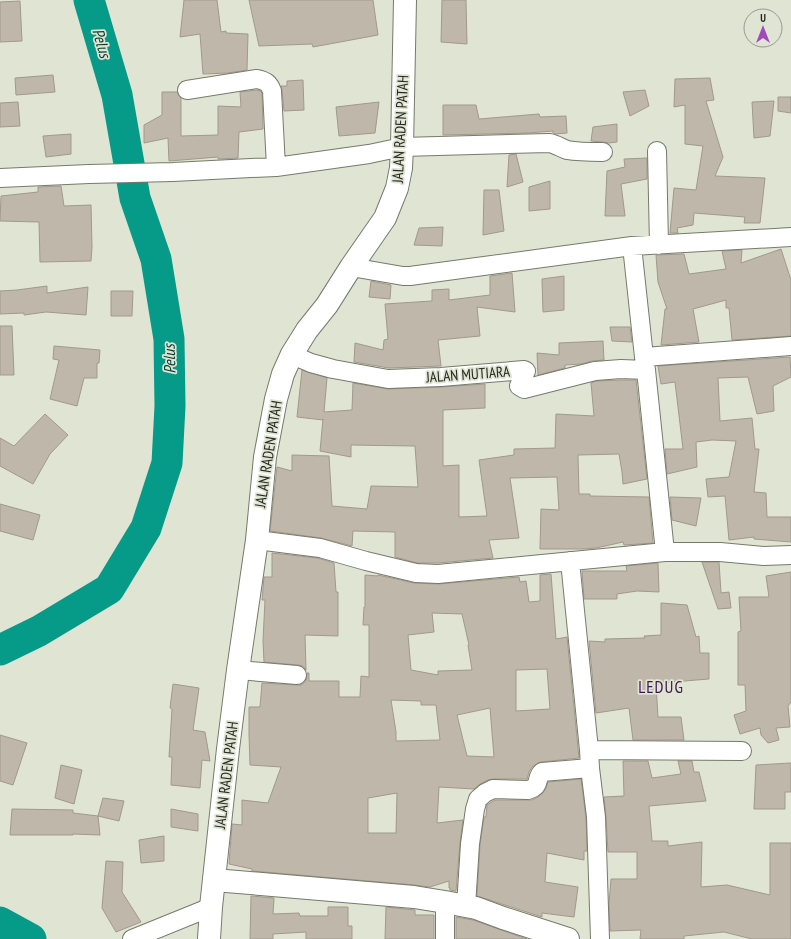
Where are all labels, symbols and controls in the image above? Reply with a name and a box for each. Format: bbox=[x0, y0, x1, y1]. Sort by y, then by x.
north arrow bbox=[743, 8, 783, 48]
text: U bbox=[760, 11, 766, 25]
water label: Pelus bbox=[88, 26, 116, 61]
street label: JALAN RADEN PATAH bbox=[388, 75, 412, 184]
water label: Pelus bbox=[158, 342, 180, 374]
street label: JALAN MUTIARA bbox=[424, 362, 511, 386]
street label: JALAN RADEN PATAH bbox=[250, 399, 286, 510]
district label: LEDUG bbox=[638, 676, 684, 698]
street label: JALAN RADEN PATAH bbox=[210, 720, 242, 831]

